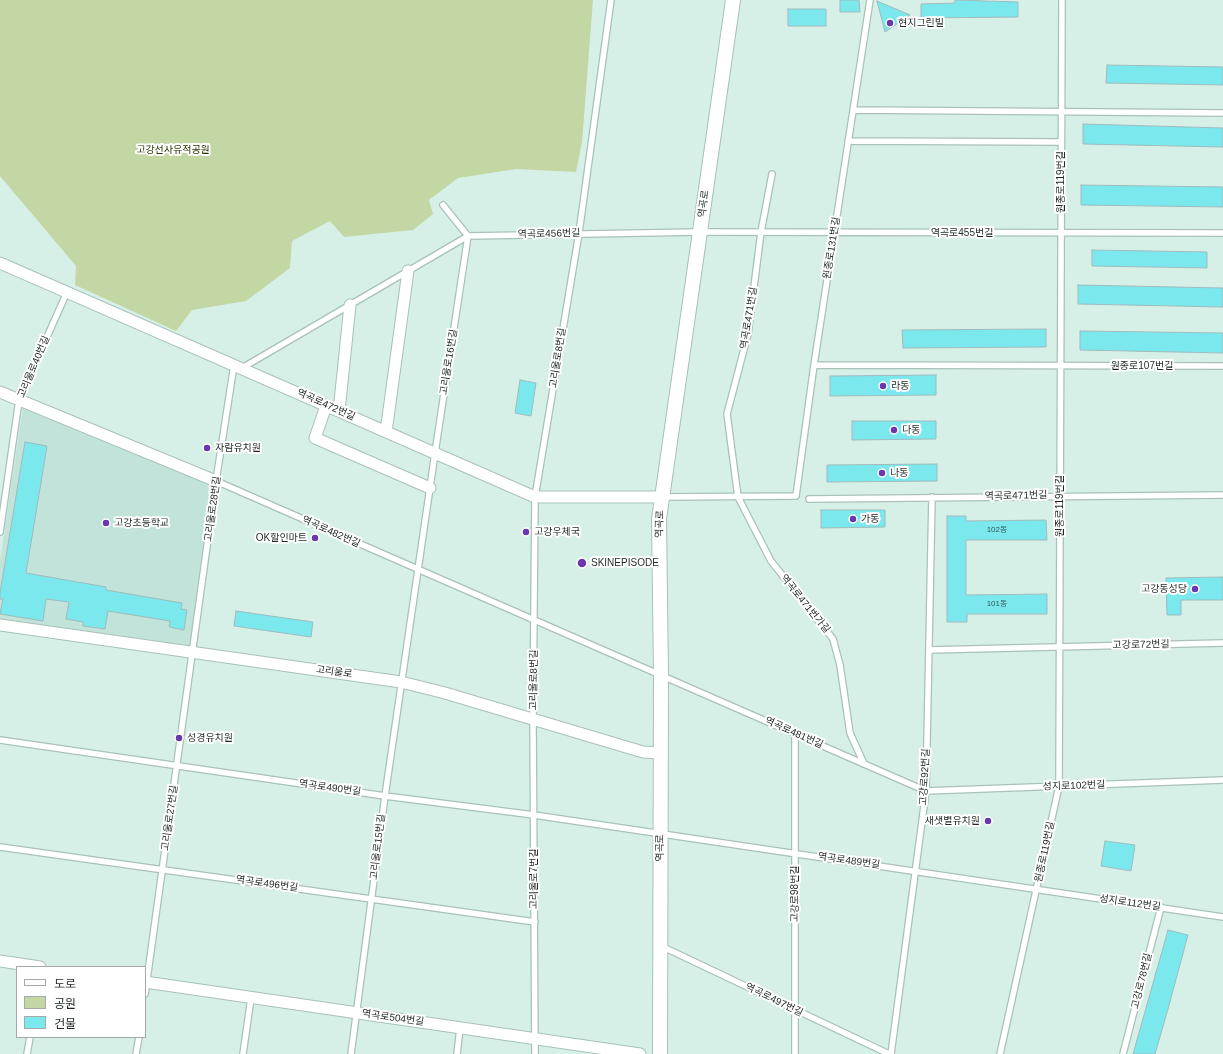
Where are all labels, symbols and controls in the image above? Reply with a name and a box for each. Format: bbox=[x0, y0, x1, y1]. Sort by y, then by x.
place label: 현지그린빌 bbox=[898, 17, 944, 29]
marker: 현지그린빌 bbox=[885, 18, 895, 28]
park label: 고강선사유적공원 bbox=[136, 144, 210, 156]
street label: 원종로119번길 bbox=[1055, 151, 1067, 213]
street label: 역곡로 bbox=[696, 189, 712, 219]
street label: 원종로131번길 bbox=[821, 216, 843, 280]
street label: 역곡로456번길 bbox=[518, 227, 580, 241]
street label: 역곡로455번길 bbox=[931, 227, 993, 239]
street label: 역곡로471번길 bbox=[738, 286, 760, 350]
street label: 고리울로8번길 bbox=[547, 327, 569, 389]
street label: 고리울로16번길 bbox=[438, 328, 460, 396]
street label: 고리울로40번길 bbox=[16, 334, 52, 400]
street label: 원종로107번길 bbox=[1111, 360, 1173, 372]
place label: 라동 bbox=[891, 380, 909, 392]
marker: 라동 bbox=[878, 381, 888, 391]
street label: 역곡로472번길 bbox=[295, 387, 357, 423]
place label: 다동 bbox=[902, 424, 920, 436]
marker: 다동 bbox=[889, 425, 899, 435]
place label: 자람유치원 bbox=[215, 442, 261, 454]
marker: 자람유치원 bbox=[202, 443, 212, 453]
place label: 나동 bbox=[890, 467, 908, 479]
marker: 나동 bbox=[877, 468, 887, 478]
street label: 고리울로28번길 bbox=[202, 475, 224, 543]
street label: 원종로119번길 bbox=[1054, 475, 1066, 537]
street label: 역곡로471번길 bbox=[985, 489, 1047, 503]
street label: 역곡로 bbox=[654, 510, 666, 538]
place label: 가동 bbox=[861, 513, 879, 525]
street label: 역곡로482번길 bbox=[300, 514, 362, 550]
marker: 가동 bbox=[848, 514, 858, 524]
place label: 고강초등학교 bbox=[114, 517, 169, 529]
marker: 고강초등학교 bbox=[101, 518, 111, 528]
house number: 102동 bbox=[987, 525, 1007, 535]
place label: 고강우체국 bbox=[534, 526, 580, 538]
marker: 고강우체국 bbox=[521, 527, 531, 537]
place label: OK할인마트 bbox=[256, 532, 307, 544]
marker: OK할인마트 bbox=[310, 533, 320, 543]
marker: SKINEPISODE bbox=[576, 557, 588, 569]
place label: SKINEPISODE bbox=[591, 557, 659, 569]
street label: 역곡로471번가길 bbox=[778, 572, 832, 636]
place label: 고강동성당 bbox=[1141, 583, 1187, 595]
marker: 고강동성당 bbox=[1190, 584, 1200, 594]
house number: 101동 bbox=[987, 599, 1007, 609]
street label: 고강로72번길 bbox=[1112, 639, 1170, 651]
street label: 고리울로8번길 bbox=[527, 650, 541, 710]
street label: 고리울로 bbox=[315, 663, 353, 681]
street label: 역곡로481번길 bbox=[763, 715, 825, 751]
place label: 성경유치원 bbox=[187, 732, 233, 744]
marker: 성경유치원 bbox=[174, 733, 184, 743]
street label: 고강로92번길 bbox=[918, 748, 932, 806]
street label: 역곡로490번길 bbox=[298, 778, 362, 798]
street label: 성지로102번길 bbox=[1042, 779, 1106, 793]
street label: 고리울로27번길 bbox=[159, 784, 181, 852]
street label: 고리울로15번길 bbox=[368, 813, 388, 881]
place label: 새샛별유치원 bbox=[925, 815, 980, 827]
marker: 새샛별유치원 bbox=[983, 816, 993, 826]
street label: 원종로119번길 bbox=[1033, 820, 1057, 884]
street label: 역곡로 bbox=[654, 834, 666, 862]
street label: 고리울로7번길 bbox=[528, 849, 540, 909]
street label: 역곡로489번길 bbox=[817, 851, 881, 871]
street label: 고강로98번길 bbox=[789, 865, 801, 923]
street label: 역곡로496번길 bbox=[235, 874, 299, 894]
street label: 성지로112번길 bbox=[1098, 893, 1162, 913]
street label: 고강로78번길 bbox=[1129, 952, 1155, 1010]
legend bbox=[16, 966, 146, 1038]
text: 도로 bbox=[54, 977, 76, 991]
street label: 역곡로497번길 bbox=[743, 981, 805, 1019]
text: 공원 bbox=[54, 997, 76, 1011]
street label: 역곡로504번길 bbox=[361, 1008, 425, 1028]
text: 건물 bbox=[54, 1017, 76, 1031]

